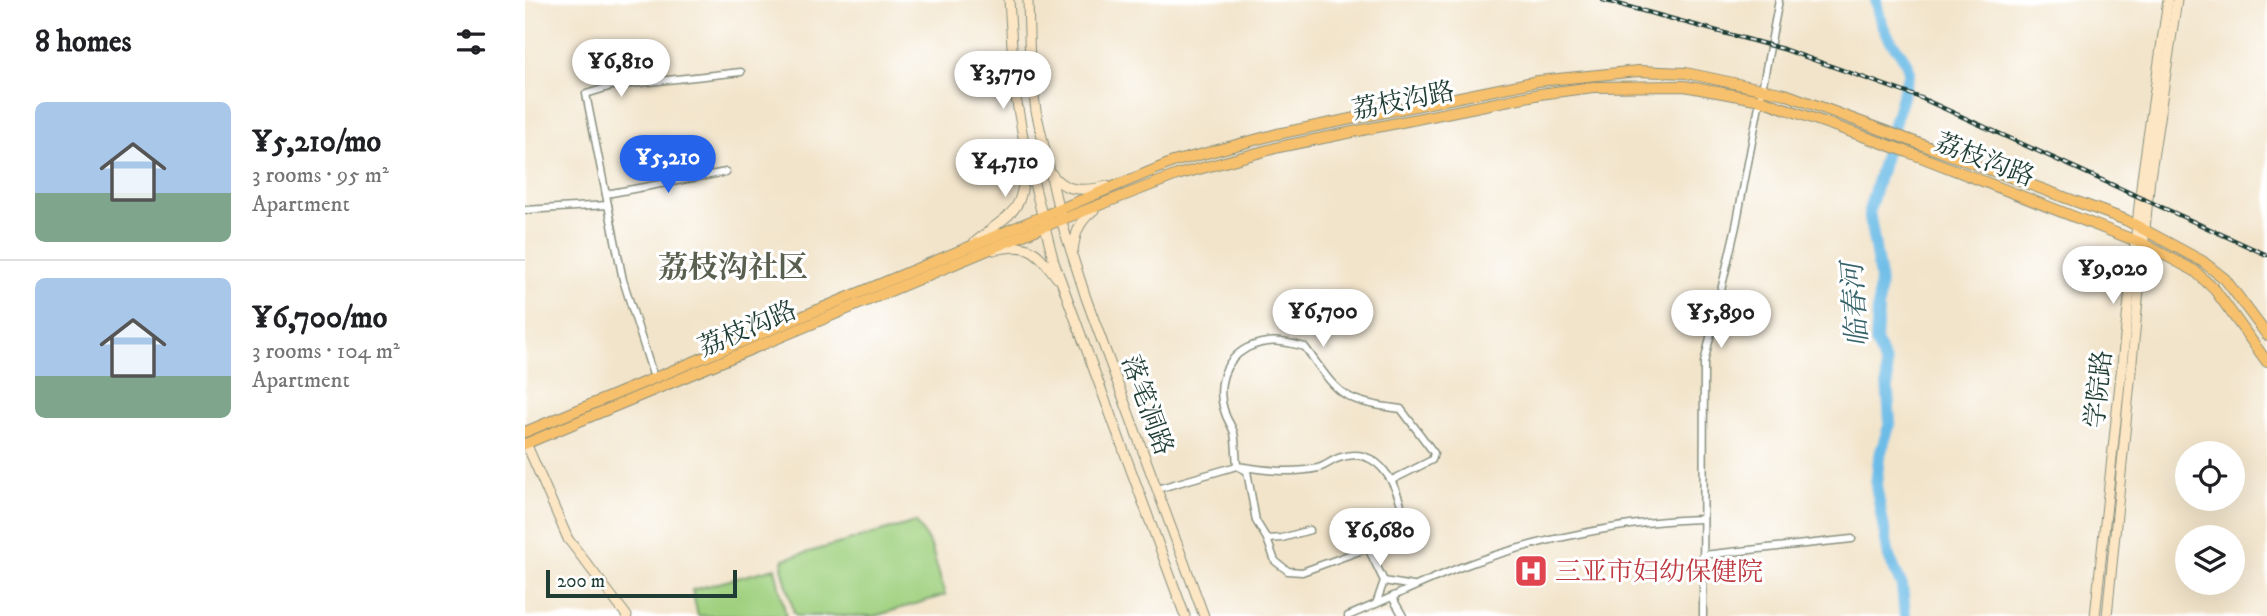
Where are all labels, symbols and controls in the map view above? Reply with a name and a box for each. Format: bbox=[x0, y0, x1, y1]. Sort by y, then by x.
icon: filters bbox=[452, 23, 490, 61]
text: 8 homes bbox=[35, 24, 132, 61]
pin: ¥6,810 bbox=[564, 40, 678, 99]
text: ¥6,810 bbox=[588, 47, 654, 76]
pin: ¥3,770 bbox=[946, 52, 1060, 111]
text: ¥3,770 bbox=[970, 59, 1036, 88]
street label: 荔枝沟路 bbox=[1349, 75, 1457, 128]
text: ¥5,210/mo bbox=[252, 124, 381, 161]
street label: 荔枝沟路 bbox=[1930, 126, 2039, 194]
icon: home bbox=[91, 130, 175, 214]
pin: ¥5,210 bbox=[611, 136, 725, 195]
pin: ¥4,710 bbox=[948, 140, 1062, 199]
text: ¥5,210 bbox=[636, 143, 700, 172]
text: ¥4,710 bbox=[972, 147, 1038, 176]
text: 3 rooms · 95 m² bbox=[252, 161, 389, 190]
text: Apartment bbox=[252, 190, 350, 219]
pin: ¥9,020 bbox=[2056, 246, 2170, 306]
district label: 荔枝沟社区 bbox=[658, 250, 808, 287]
text: ¥9,020 bbox=[2078, 254, 2148, 283]
water label: 临春河 bbox=[1835, 257, 1876, 348]
pin: ¥6,700 bbox=[1266, 290, 1380, 349]
pin: ¥5,890 bbox=[1664, 290, 1778, 350]
street label: 荔枝沟路 bbox=[693, 294, 802, 365]
text: ¥6,700 bbox=[1288, 297, 1358, 326]
text: ¥5,890 bbox=[1687, 298, 1755, 327]
text: ¥6,700/mo bbox=[252, 300, 387, 337]
icon: home bbox=[91, 306, 175, 390]
text: 3 rooms · 104 m² bbox=[252, 337, 400, 366]
street label: 学院路 bbox=[2079, 349, 2120, 430]
street label: 落笔洞路 bbox=[1113, 351, 1180, 460]
text: Apartment bbox=[252, 366, 350, 395]
map controls bbox=[2175, 441, 2245, 595]
button: locate bbox=[2175, 441, 2245, 511]
pin: ¥6,680 bbox=[1323, 508, 1437, 568]
text: ¥6,680 bbox=[1345, 516, 1415, 545]
button: layers bbox=[2175, 525, 2245, 595]
hospital icon: 三亚市妇幼保健院 bbox=[1512, 552, 1550, 590]
place label: 三亚市妇幼保健院 bbox=[1555, 556, 1763, 589]
scale bar bbox=[546, 567, 737, 599]
text: 200 m bbox=[557, 570, 605, 593]

